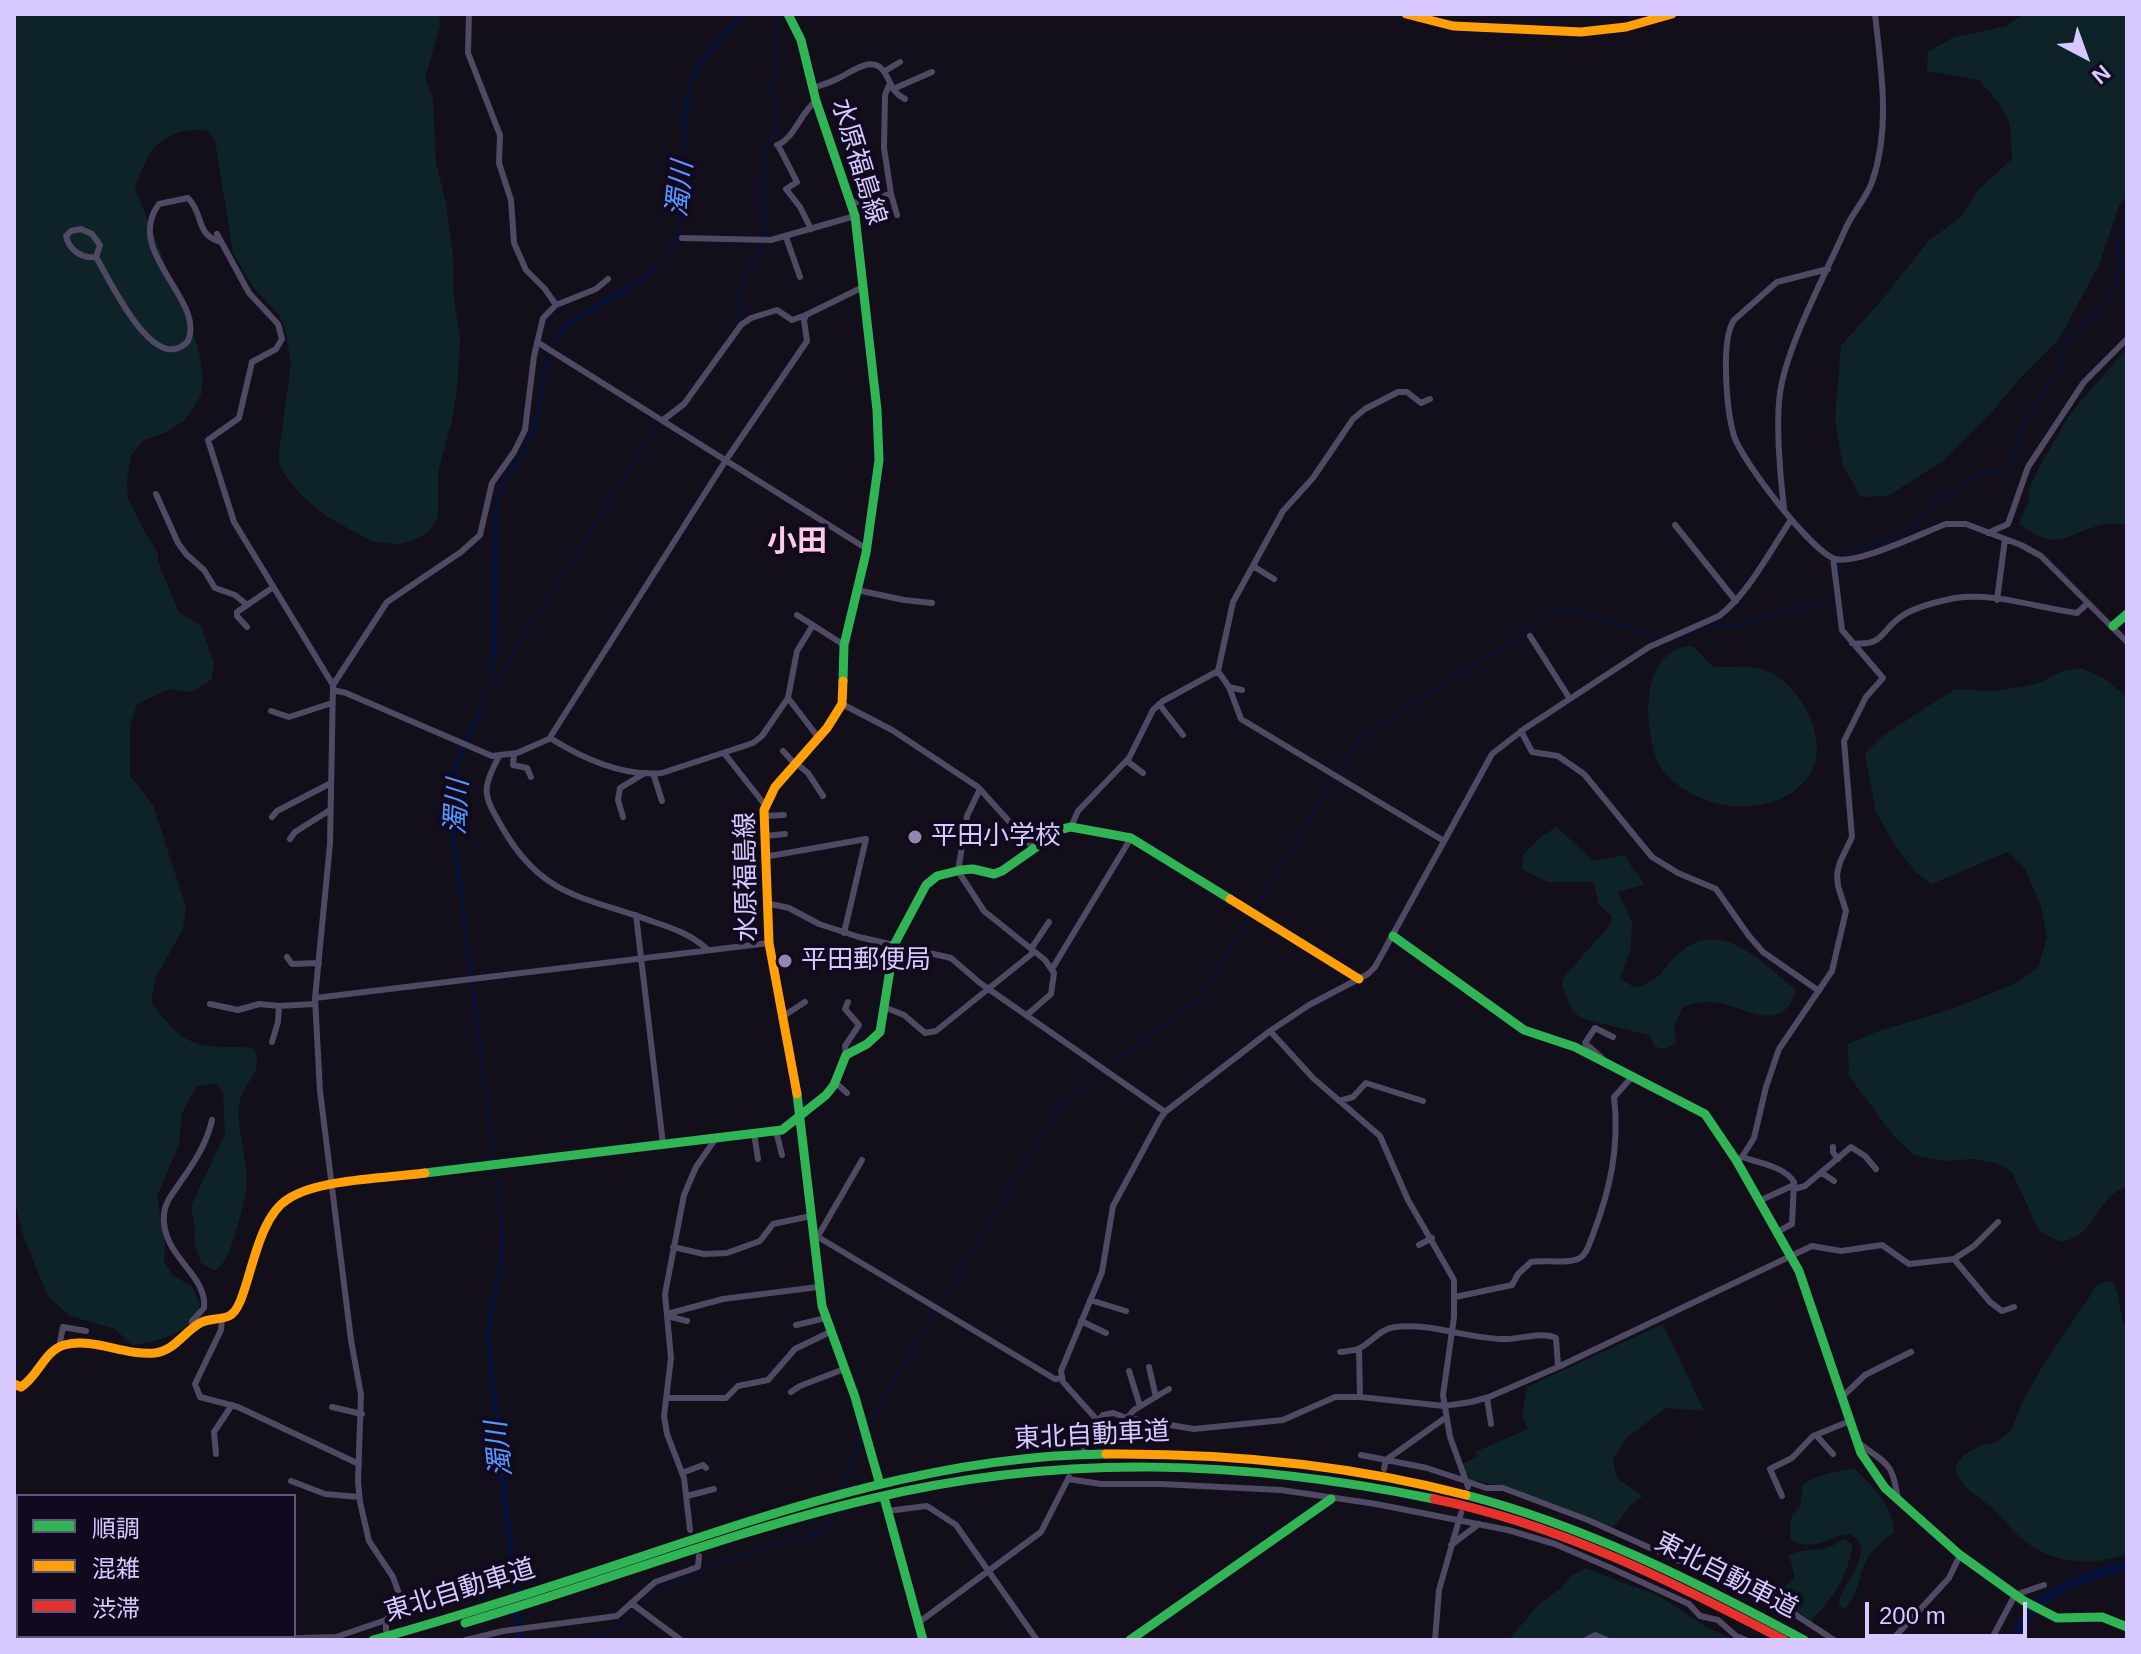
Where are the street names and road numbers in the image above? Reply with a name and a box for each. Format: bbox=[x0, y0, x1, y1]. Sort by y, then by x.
street label: 水原福島線 bbox=[824, 95, 892, 229]
street label: 水原福島線 bbox=[730, 812, 764, 942]
street label: 東北自動車道 bbox=[1013, 1416, 1171, 1456]
street label: 東北自動車道 bbox=[1649, 1527, 1803, 1625]
street label: 東北自動車道 bbox=[381, 1553, 539, 1629]

